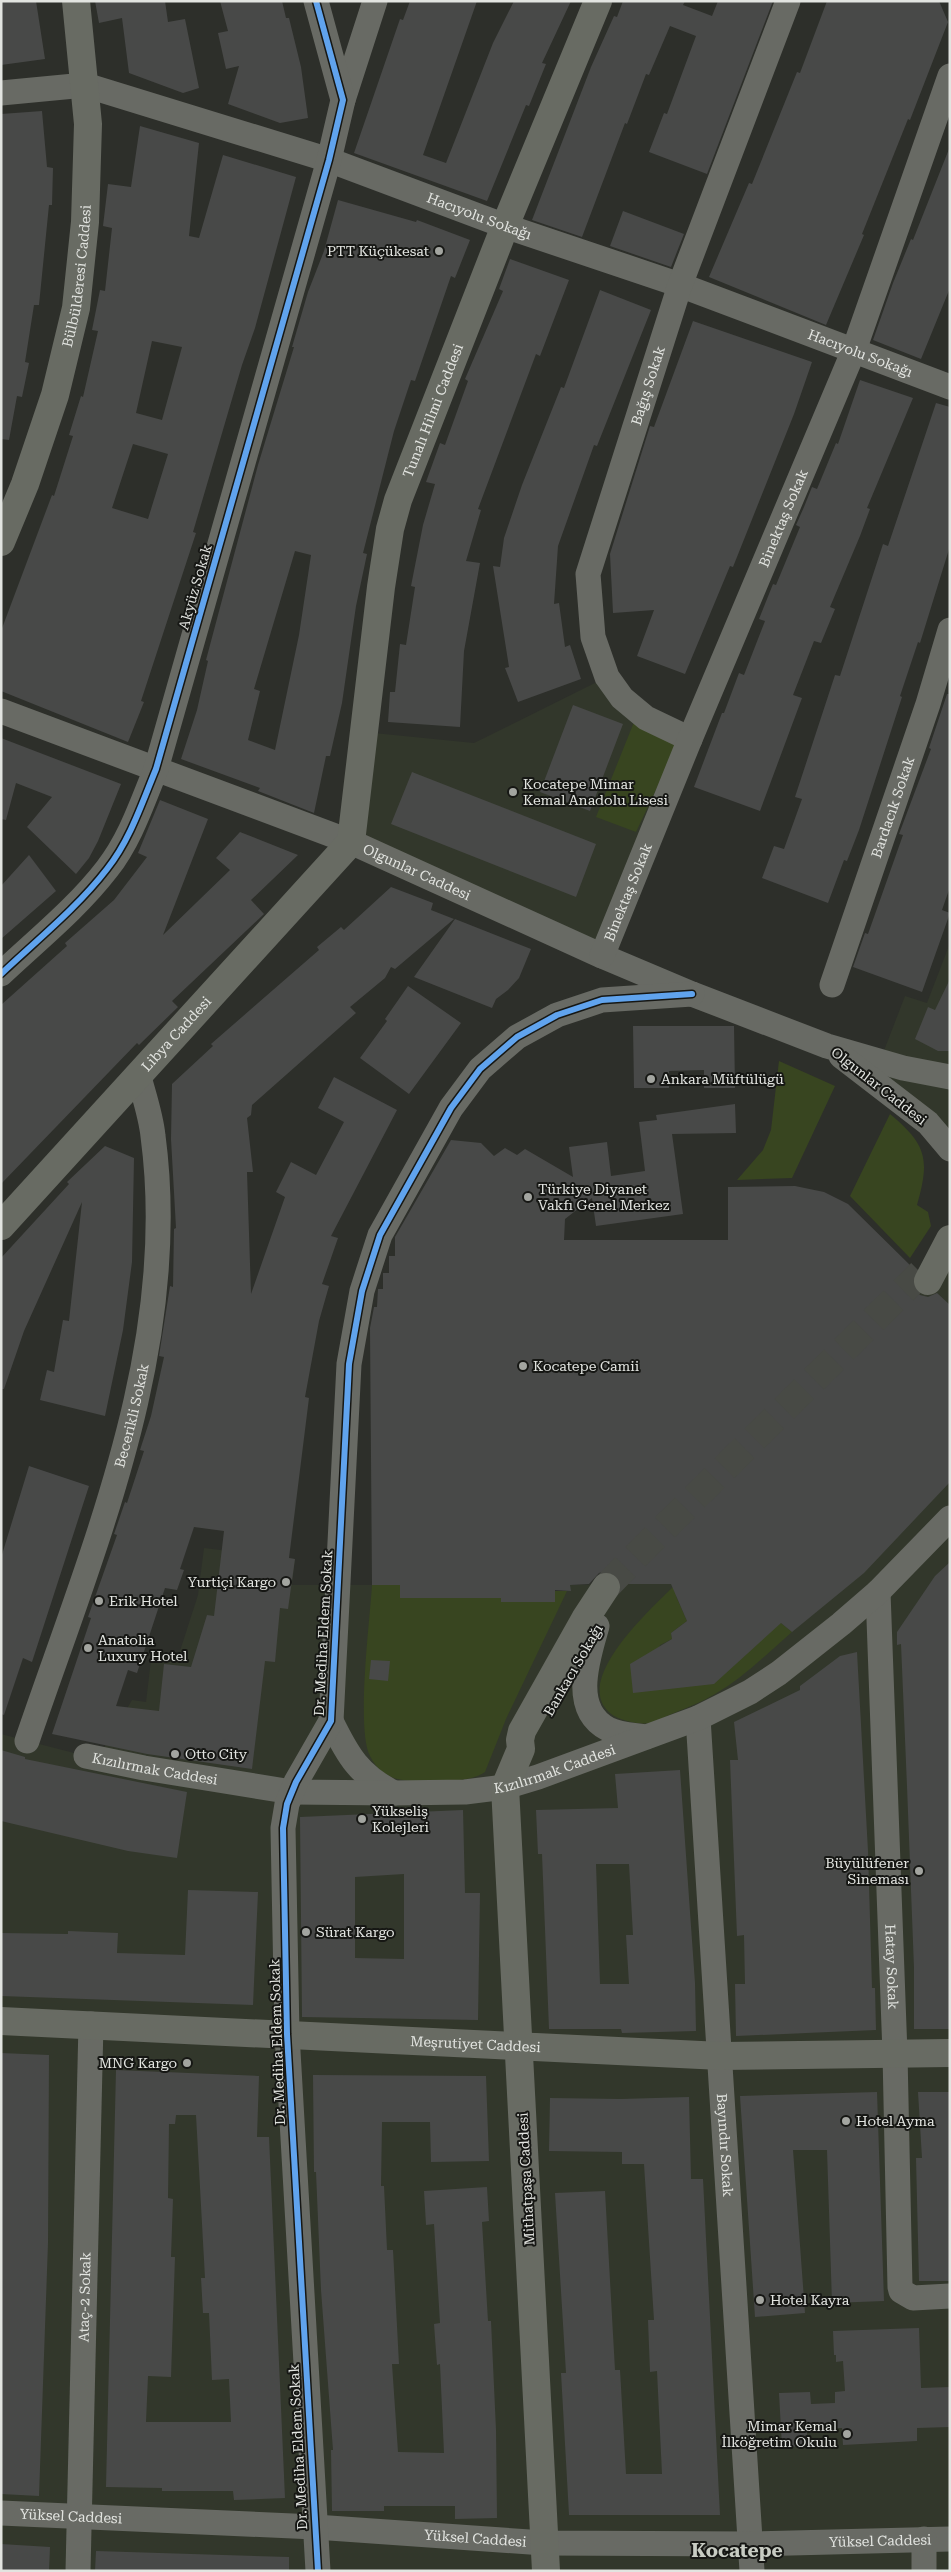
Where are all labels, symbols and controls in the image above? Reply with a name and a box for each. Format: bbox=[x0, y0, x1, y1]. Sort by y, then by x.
street label: Hacıyolu Sokağı bbox=[425, 189, 534, 243]
street label: Bülbülderesi Caddesi bbox=[59, 204, 94, 349]
place label: PTT Küçükesat bbox=[327, 243, 429, 259]
marker: PTT Küçükesat bbox=[433, 245, 445, 257]
street label: Hacıyolu Sokağı bbox=[806, 326, 915, 380]
street label: Tunalı Hilmi Caddesi bbox=[400, 341, 466, 480]
street label: Bağış Sokak bbox=[628, 344, 668, 427]
street label: Binektaş Sokak bbox=[755, 467, 811, 569]
street label: Akyüz Sokak bbox=[175, 542, 215, 632]
street label: Bardacık Sokak bbox=[868, 754, 918, 860]
place label: Kocatepe Mimar Kemal Anadolu Lisesi bbox=[523, 776, 668, 808]
marker: Kocatepe Mimar Kemal Anadolu Lisesi bbox=[507, 786, 519, 798]
street label: Binektaş Sokak bbox=[601, 840, 655, 944]
street label: Olgunlar Caddesi bbox=[360, 841, 474, 903]
street label: Libya Caddesi bbox=[138, 993, 215, 1074]
street label: Olgunlar Caddesi bbox=[828, 1044, 930, 1128]
place label: Ankara Müftülügü bbox=[661, 1071, 784, 1087]
marker: Ankara Müftülügü bbox=[645, 1073, 657, 1085]
place label: Türkiye Diyanet Vakfı Genel Merkez bbox=[538, 1181, 670, 1213]
marker: Türkiye Diyanet Vakfı Genel Merkez bbox=[522, 1191, 534, 1203]
place label: Kocatepe Camii bbox=[533, 1358, 640, 1374]
marker: Kocatepe Camii bbox=[517, 1360, 529, 1372]
street label: Becerikli Sokak bbox=[111, 1362, 152, 1469]
street label: Dr. Mediha Eldem Sokak bbox=[311, 1549, 335, 1716]
place label: Yurtiçi Kargo bbox=[188, 1574, 276, 1590]
marker: Yurtiçi Kargo bbox=[280, 1576, 292, 1588]
place label: Erik Hotel bbox=[109, 1593, 178, 1609]
marker: Erik Hotel bbox=[93, 1595, 105, 1607]
street label: Bankacı Sokağı bbox=[540, 1621, 606, 1719]
place label: Anatolia Luxury Hotel bbox=[98, 1632, 188, 1664]
marker: Anatolia Luxury Hotel bbox=[82, 1642, 94, 1654]
street label: Kızılırmak Caddesi bbox=[493, 1741, 618, 1796]
place label: Otto City bbox=[185, 1746, 248, 1762]
marker: Otto City bbox=[169, 1748, 181, 1760]
street label: Kızılırmak Caddesi bbox=[91, 1749, 219, 1788]
place label: Yükseliş Kolejleri bbox=[372, 1803, 429, 1835]
marker: Yükseliş Kolejleri bbox=[356, 1813, 368, 1825]
place label: Büyülüfener Sineması bbox=[825, 1855, 910, 1887]
marker: Büyülüfener Sineması bbox=[913, 1865, 925, 1877]
place label: Sürat Kargo bbox=[316, 1924, 395, 1940]
street label: Hatay Sokak bbox=[882, 1924, 901, 2010]
marker: Sürat Kargo bbox=[300, 1926, 312, 1938]
street label: Dr. Mediha Eldem Sokak bbox=[266, 1958, 288, 2125]
street label: Meşrutiyet Caddesi bbox=[410, 2033, 542, 2055]
place label: MNG Kargo bbox=[99, 2055, 177, 2071]
marker: MNG Kargo bbox=[181, 2057, 193, 2069]
street label: Bayındır Sokak bbox=[714, 2093, 736, 2197]
street label: Mithatpaşa Caddesi bbox=[514, 2111, 537, 2246]
place label: Hotel Ayma bbox=[856, 2113, 935, 2129]
marker: Hotel Ayma bbox=[840, 2115, 852, 2127]
street label: Ataç-2 Sokak bbox=[75, 2252, 94, 2342]
place label: Hotel Kayra bbox=[770, 2292, 850, 2308]
marker: Hotel Kayra bbox=[754, 2294, 766, 2306]
street label: Dr. Mediha Eldem Sokak bbox=[286, 2363, 310, 2530]
place label: Mimar Kemal İlköğretim Okulu bbox=[722, 2418, 838, 2450]
marker: Mimar Kemal İlköğretim Okulu bbox=[841, 2428, 853, 2440]
street label: Yüksel Caddesi bbox=[19, 2506, 123, 2526]
street label: Yüksel Caddesi bbox=[424, 2527, 528, 2550]
street label: Yüksel Caddesi bbox=[829, 2531, 932, 2550]
district label: Kocatepe bbox=[691, 2539, 783, 2562]

